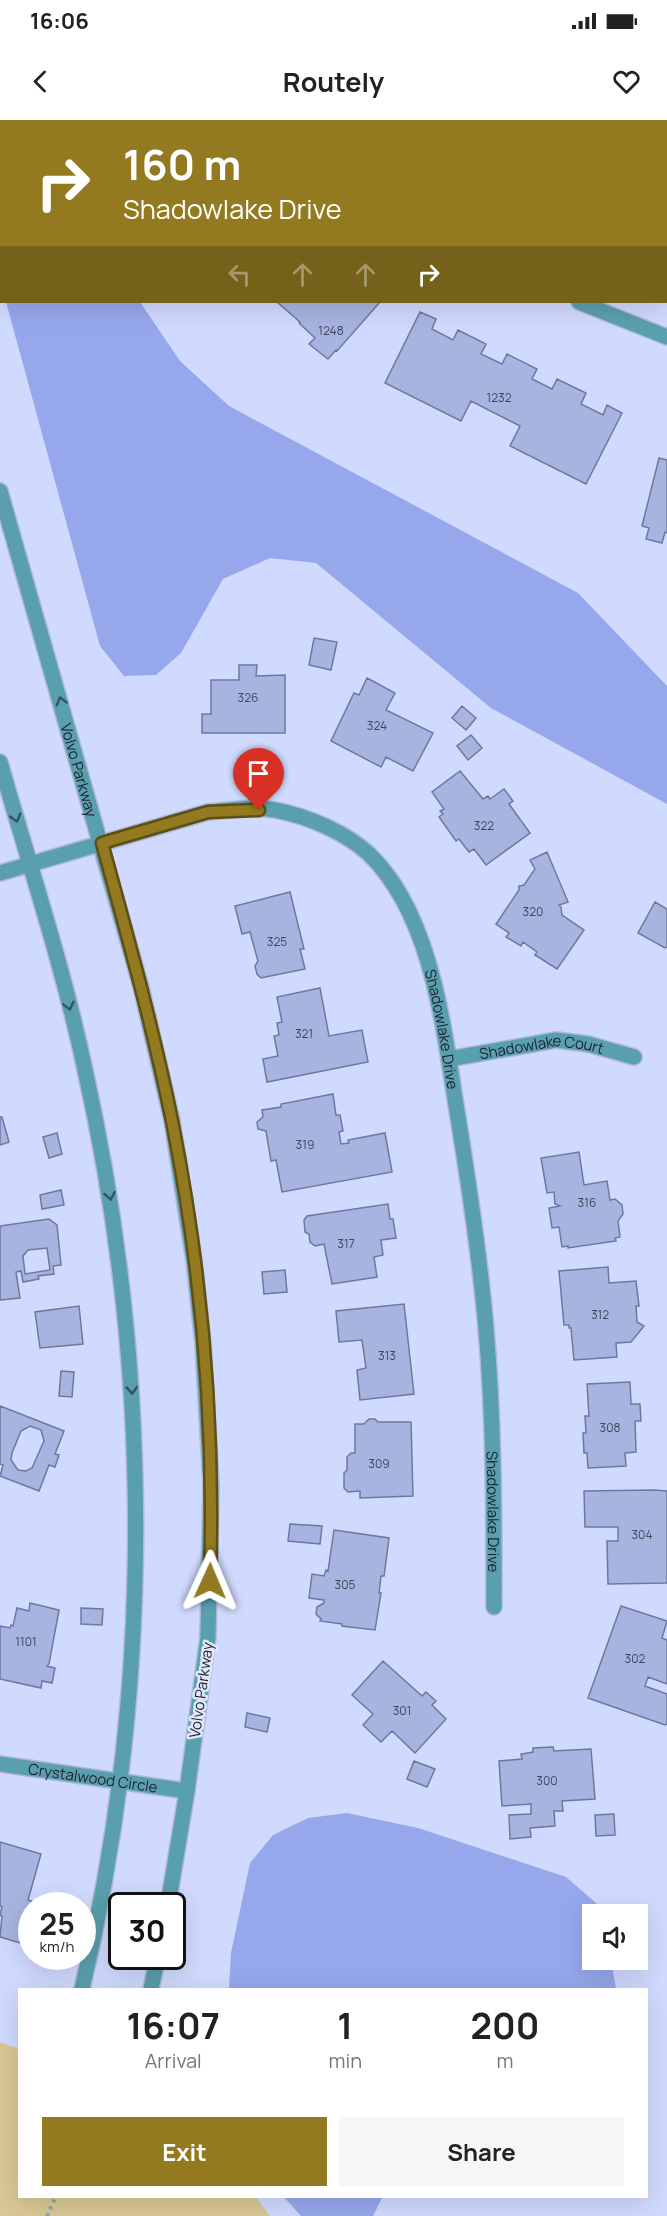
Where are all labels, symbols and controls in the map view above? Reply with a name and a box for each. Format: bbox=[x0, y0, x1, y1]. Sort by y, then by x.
text: 16:06 bbox=[30, 6, 89, 36]
text: Routely bbox=[283, 63, 384, 100]
icon: back bbox=[24, 65, 57, 98]
icon: heart bbox=[610, 65, 643, 98]
text: 160 m bbox=[123, 135, 241, 193]
icon: right bbox=[24, 144, 102, 222]
text: Shadowlake Drive bbox=[123, 190, 342, 227]
icon: left bbox=[223, 258, 256, 291]
icon: ahead bbox=[286, 258, 319, 291]
icon: ahead bbox=[349, 258, 382, 291]
icon: right bbox=[412, 258, 445, 291]
house number: 1248 bbox=[318, 322, 344, 339]
house number: 1232 bbox=[487, 389, 512, 406]
house number: 326 bbox=[238, 689, 258, 706]
one-way arrow bbox=[56, 696, 68, 707]
house number: 324 bbox=[367, 717, 387, 734]
street label: Volvo Parkway bbox=[56, 721, 103, 819]
pin bbox=[233, 748, 284, 810]
icon: arrive bbox=[242, 757, 275, 790]
one-way arrow bbox=[9, 812, 21, 823]
house number: 322 bbox=[474, 817, 494, 834]
house number: 320 bbox=[523, 903, 543, 920]
house number: 325 bbox=[267, 933, 287, 950]
street label: Shadowlake Drive bbox=[420, 967, 464, 1091]
one-way arrow bbox=[62, 1000, 75, 1010]
house number: 321 bbox=[295, 1025, 313, 1042]
street label: Shadowlake Court bbox=[477, 1029, 607, 1064]
house number: 319 bbox=[296, 1136, 314, 1153]
one-way arrow bbox=[103, 1191, 116, 1201]
house number: 316 bbox=[578, 1194, 596, 1211]
house number: 317 bbox=[337, 1235, 355, 1252]
house number: 312 bbox=[591, 1306, 609, 1323]
house number: 313 bbox=[378, 1347, 396, 1364]
one-way arrow bbox=[125, 1385, 138, 1394]
house number: 308 bbox=[600, 1419, 620, 1436]
street label: Shadowlake Drive bbox=[482, 1450, 504, 1573]
house number: 309 bbox=[368, 1455, 390, 1472]
house number: 304 bbox=[631, 1526, 653, 1543]
position arrow bbox=[178, 1549, 242, 1613]
house number: 305 bbox=[335, 1576, 356, 1593]
house number: 1101 bbox=[15, 1633, 37, 1650]
street label: Volvo Parkway bbox=[184, 1641, 218, 1739]
house number: 302 bbox=[625, 1650, 646, 1667]
house number: 301 bbox=[393, 1702, 411, 1719]
street label: Crystalwood Circle bbox=[27, 1758, 159, 1797]
house number: 300 bbox=[536, 1772, 558, 1789]
speed limit sign: 30 bbox=[108, 1892, 186, 1970]
text: 25 bbox=[39, 1903, 75, 1944]
map controls bbox=[582, 1904, 648, 1970]
button: sound bbox=[582, 1904, 648, 1970]
text: km/h bbox=[40, 1936, 74, 1957]
text: 16:07 bbox=[127, 2001, 220, 2050]
text: 1 bbox=[337, 2001, 353, 2050]
text: 200 bbox=[471, 2001, 539, 2050]
text: Arrival bbox=[145, 2047, 202, 2074]
text: min bbox=[329, 2047, 362, 2074]
text: m bbox=[497, 2047, 513, 2074]
button: Exit bbox=[42, 2117, 327, 2186]
button: Share bbox=[339, 2117, 624, 2186]

